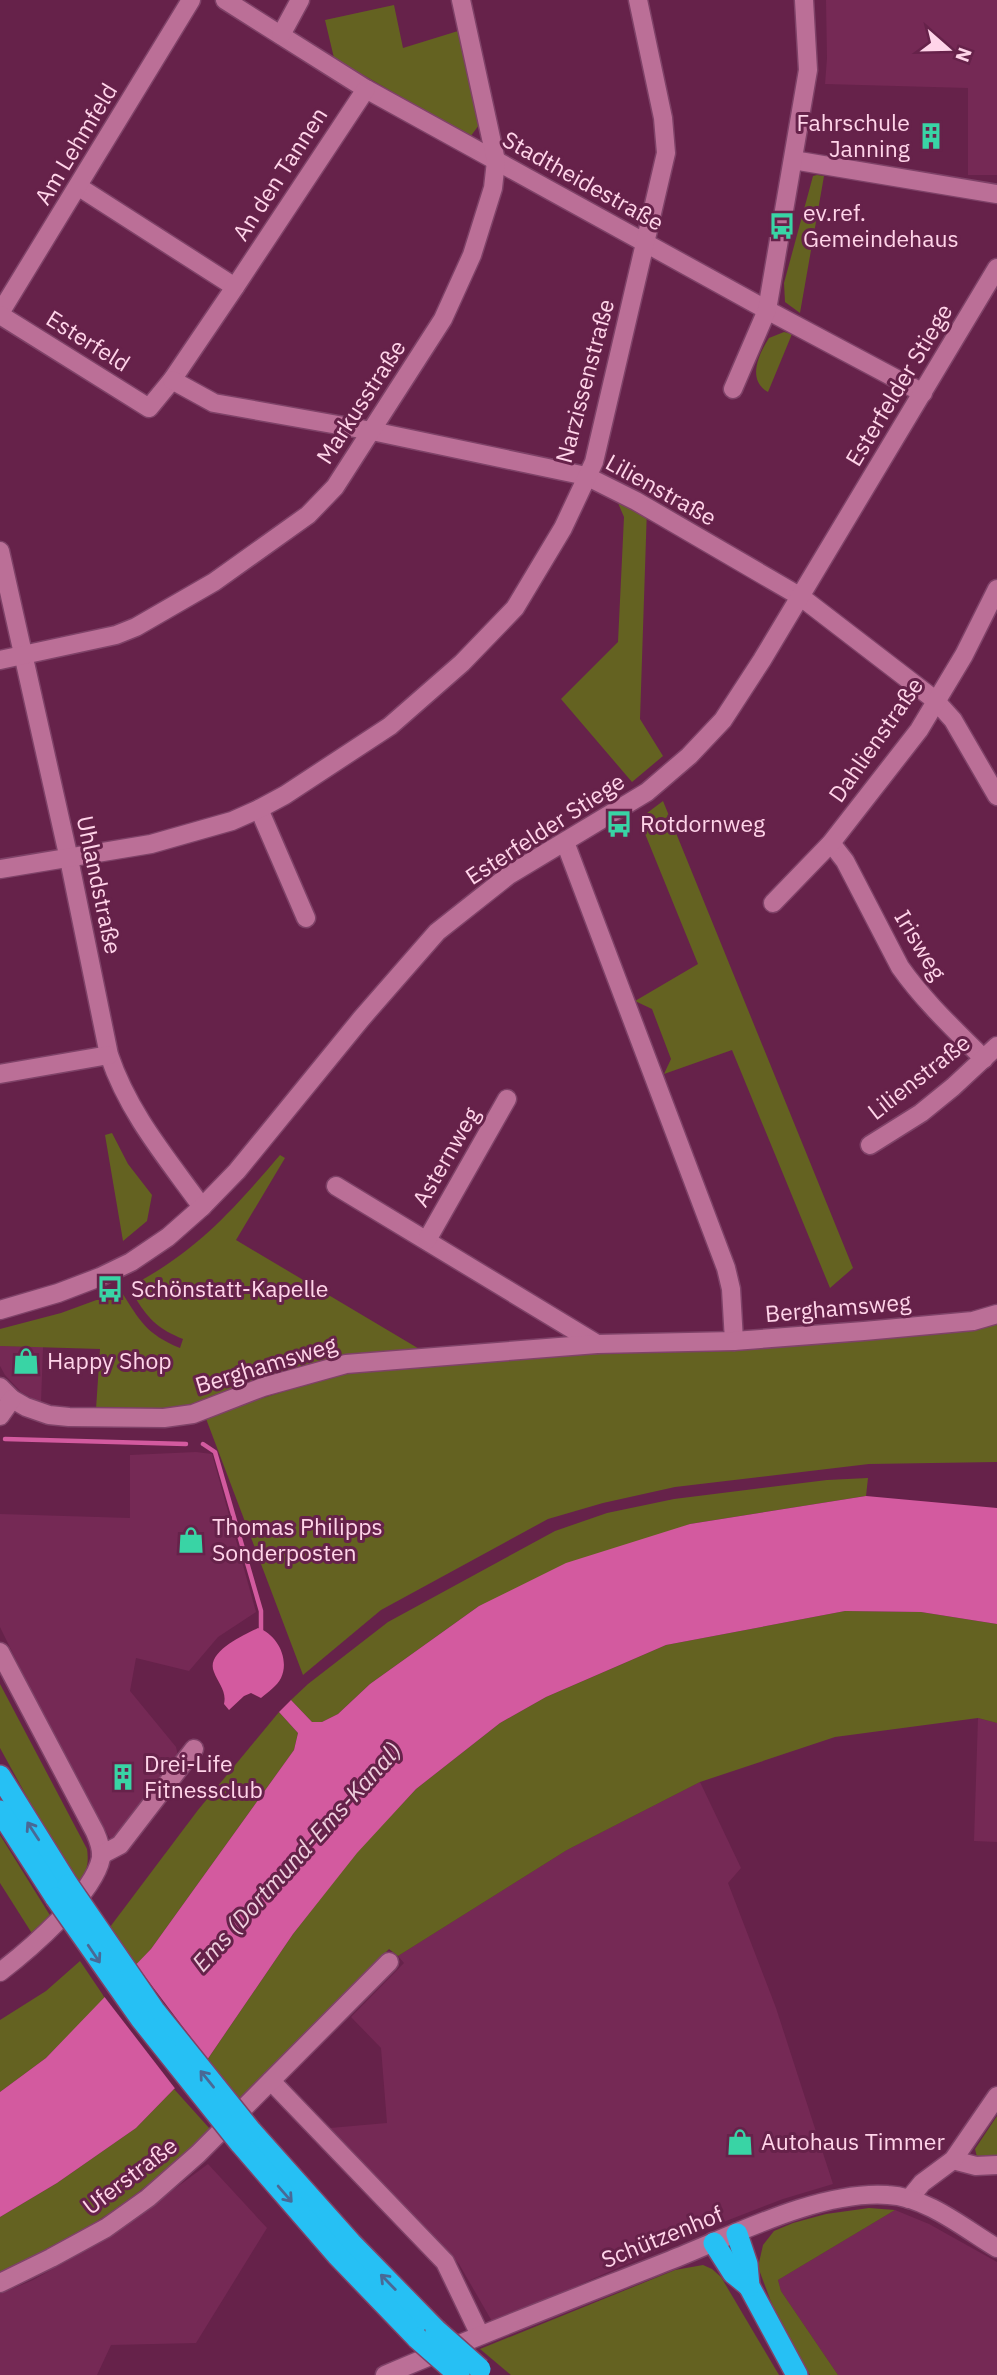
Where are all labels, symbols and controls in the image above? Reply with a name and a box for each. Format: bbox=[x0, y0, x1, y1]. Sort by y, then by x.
north arrow bbox=[913, 14, 983, 84]
text: N bbox=[950, 44, 978, 65]
street label: Am Lehmfeld bbox=[27, 77, 123, 210]
street label: An den Tannen bbox=[225, 101, 333, 246]
place label: Fahrschule Janning bbox=[796, 107, 910, 163]
building icon: Fahrschule Janning bbox=[916, 121, 946, 151]
street label: Stadtheidestraße bbox=[498, 123, 669, 237]
place label: ev.ref. Gemeindehaus bbox=[803, 197, 959, 253]
bus stop icon: ev.ref. Gemeindehaus bbox=[767, 211, 797, 241]
street label: Narzissenstraße bbox=[548, 296, 620, 466]
street label: Esterfelder Stiege bbox=[838, 298, 958, 471]
street label: Esterfeld bbox=[41, 303, 136, 378]
street label: Markusstraße bbox=[309, 334, 412, 469]
street label: Lilienstraße bbox=[601, 446, 722, 532]
street label: Dahlienstraße bbox=[821, 671, 929, 808]
street label: Esterfelder Stiege bbox=[459, 765, 630, 891]
place label: Rotdornweg bbox=[640, 808, 765, 838]
bus stop icon: Rotdornweg bbox=[604, 809, 634, 839]
street label: Uhlandstraße bbox=[71, 813, 129, 957]
street label: Irisweg bbox=[888, 904, 953, 985]
street label: Lilienstraße bbox=[861, 1027, 976, 1126]
street label: Asternweg bbox=[405, 1101, 486, 1212]
place label: Schönstatt-Kapelle bbox=[131, 1273, 329, 1303]
bus stop icon: Schönstatt-Kapelle bbox=[95, 1274, 125, 1304]
street label: Berghamsweg bbox=[764, 1286, 912, 1328]
street label: Berghamsweg bbox=[191, 1328, 340, 1400]
place label: Happy Shop bbox=[47, 1345, 172, 1375]
shop icon: Happy Shop bbox=[11, 1346, 41, 1376]
place label: Thomas Philipps Sonderposten bbox=[212, 1511, 383, 1567]
shop icon: Thomas Philipps Sonderposten bbox=[176, 1525, 206, 1555]
water label: Ems (Dortmund-Ems-Kanal) bbox=[185, 1735, 408, 1978]
place label: Drei-Life Fitnessclub bbox=[144, 1748, 263, 1804]
building icon: Drei-Life Fitnessclub bbox=[108, 1762, 138, 1792]
one-way arrow bbox=[26, 1822, 40, 1842]
one-way arrow bbox=[87, 1944, 102, 1963]
one-way arrow bbox=[200, 2070, 215, 2088]
place label: Autohaus Timmer bbox=[761, 2126, 945, 2156]
shop icon: Autohaus Timmer bbox=[725, 2127, 755, 2157]
street label: Uferstraße bbox=[76, 2130, 183, 2221]
one-way arrow bbox=[276, 2185, 292, 2203]
street label: Schützenhof bbox=[596, 2198, 727, 2274]
one-way arrow bbox=[380, 2273, 397, 2290]

